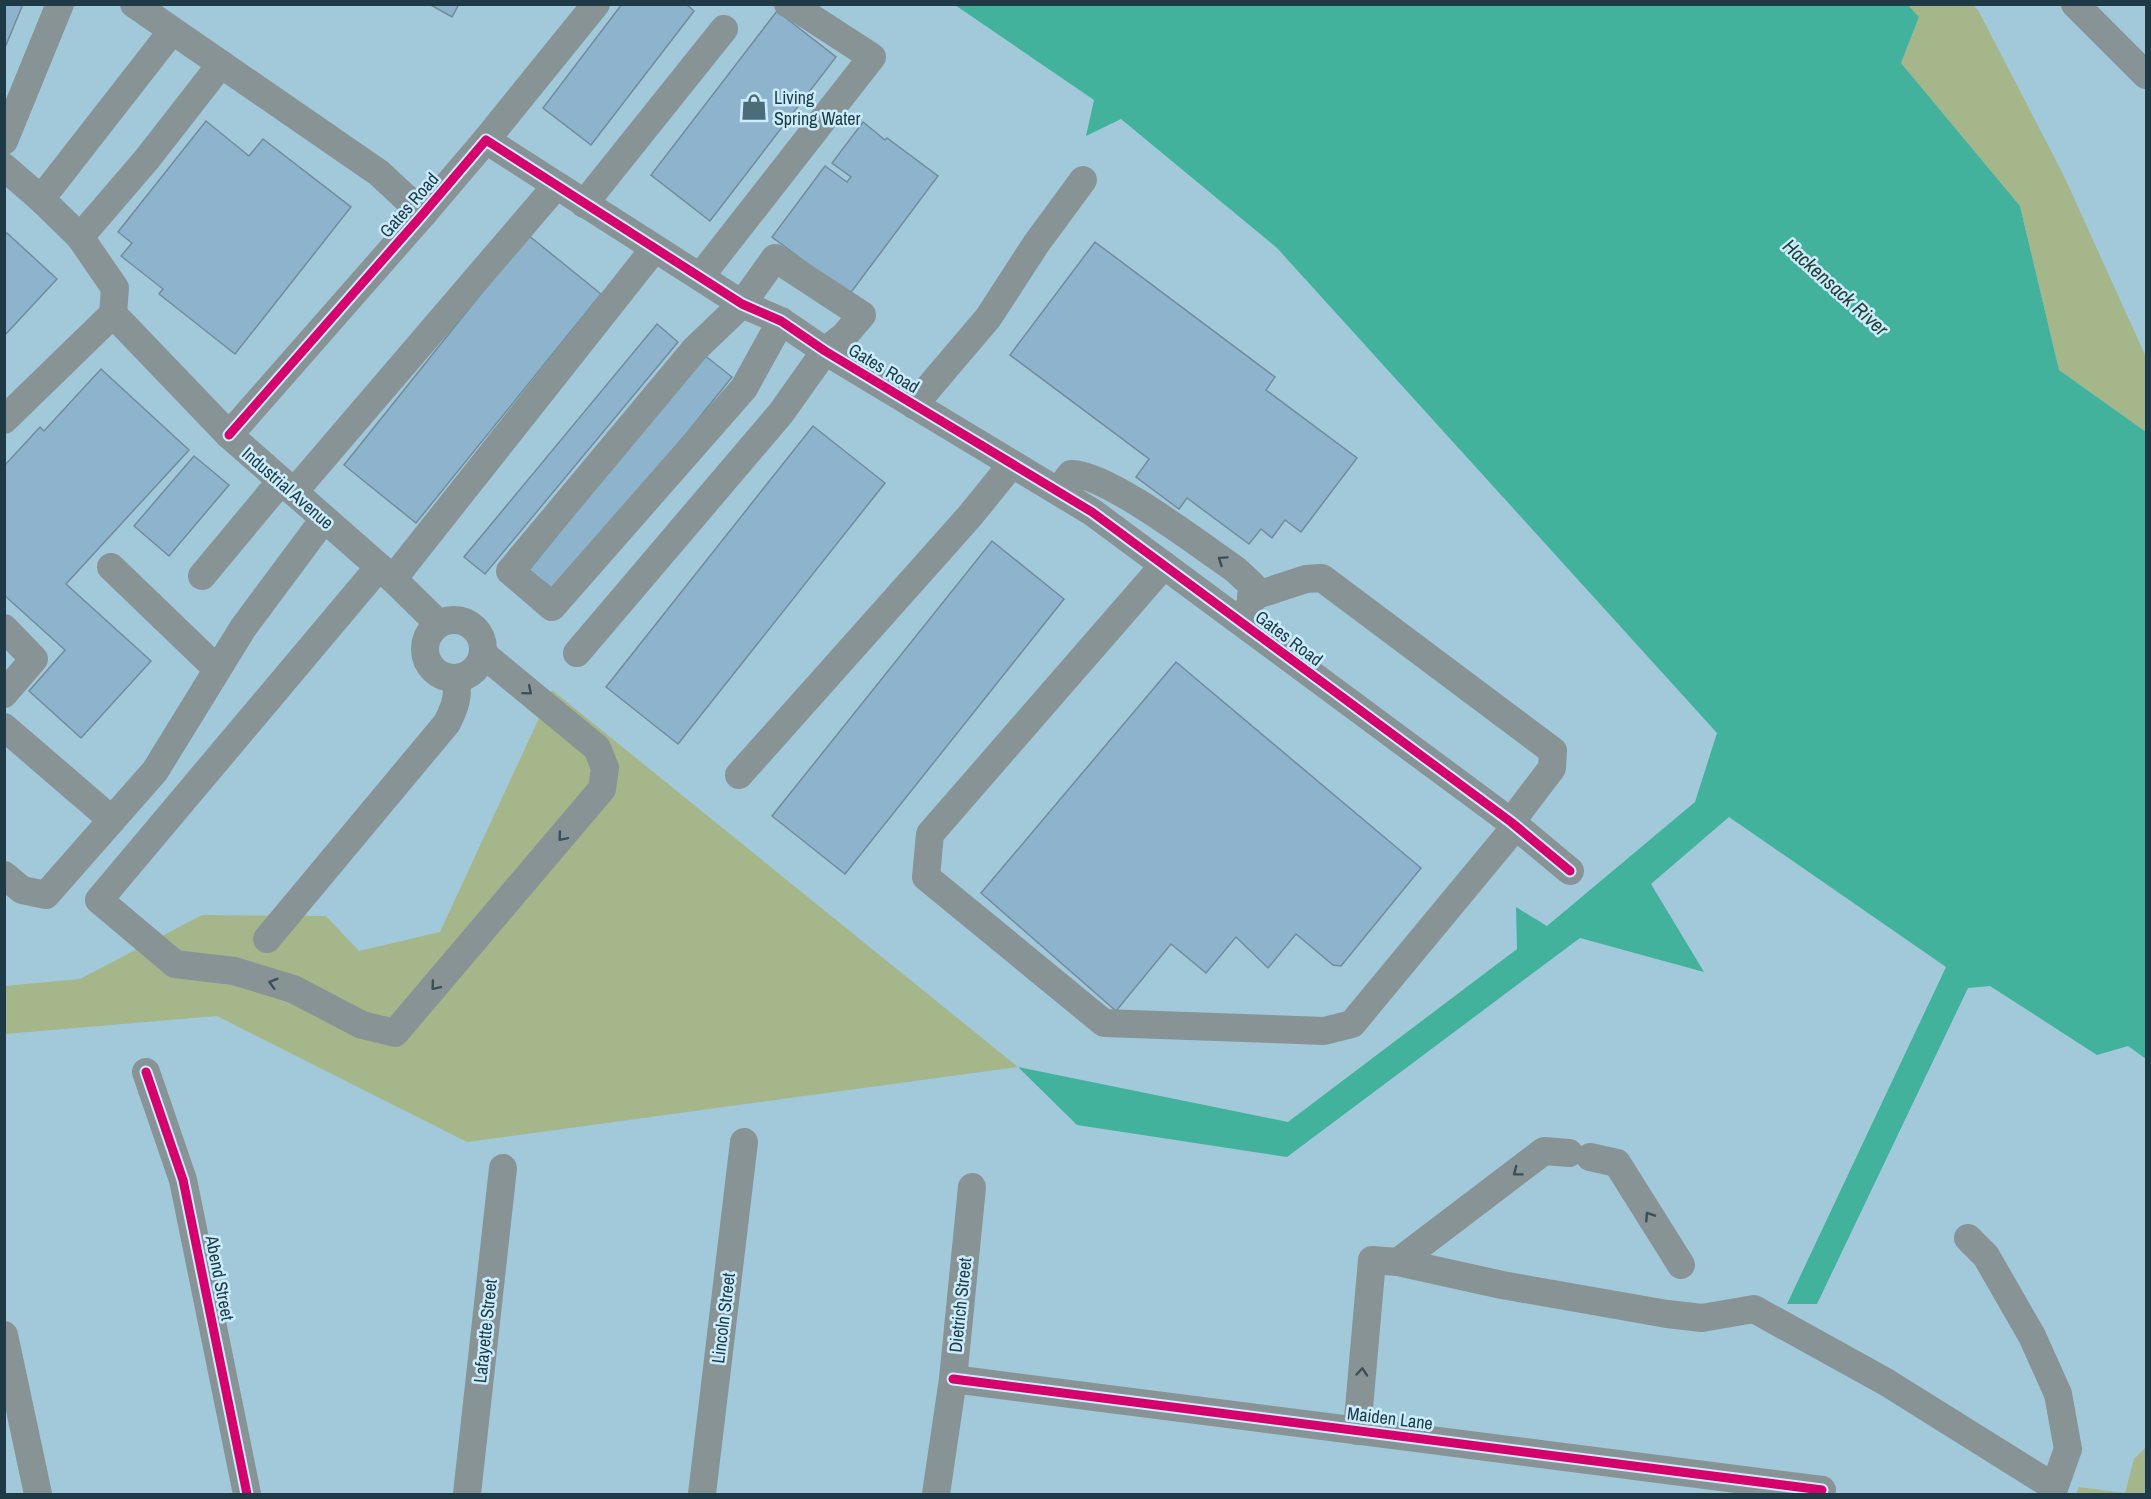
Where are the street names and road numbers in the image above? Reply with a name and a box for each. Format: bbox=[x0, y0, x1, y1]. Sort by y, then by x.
street label: Gates Road bbox=[374, 167, 444, 243]
street label: Gates Road bbox=[844, 337, 924, 399]
street label: Industrial Avenue bbox=[237, 441, 339, 535]
street label: Gates Road bbox=[1250, 604, 1328, 672]
street label: Abend Street bbox=[199, 1232, 240, 1323]
street label: Dietrich Street bbox=[943, 1256, 977, 1354]
street label: Lincoln Street bbox=[705, 1271, 741, 1365]
street label: Lafayette Street bbox=[467, 1278, 503, 1384]
street label: Maiden Lane bbox=[1346, 1400, 1434, 1436]

